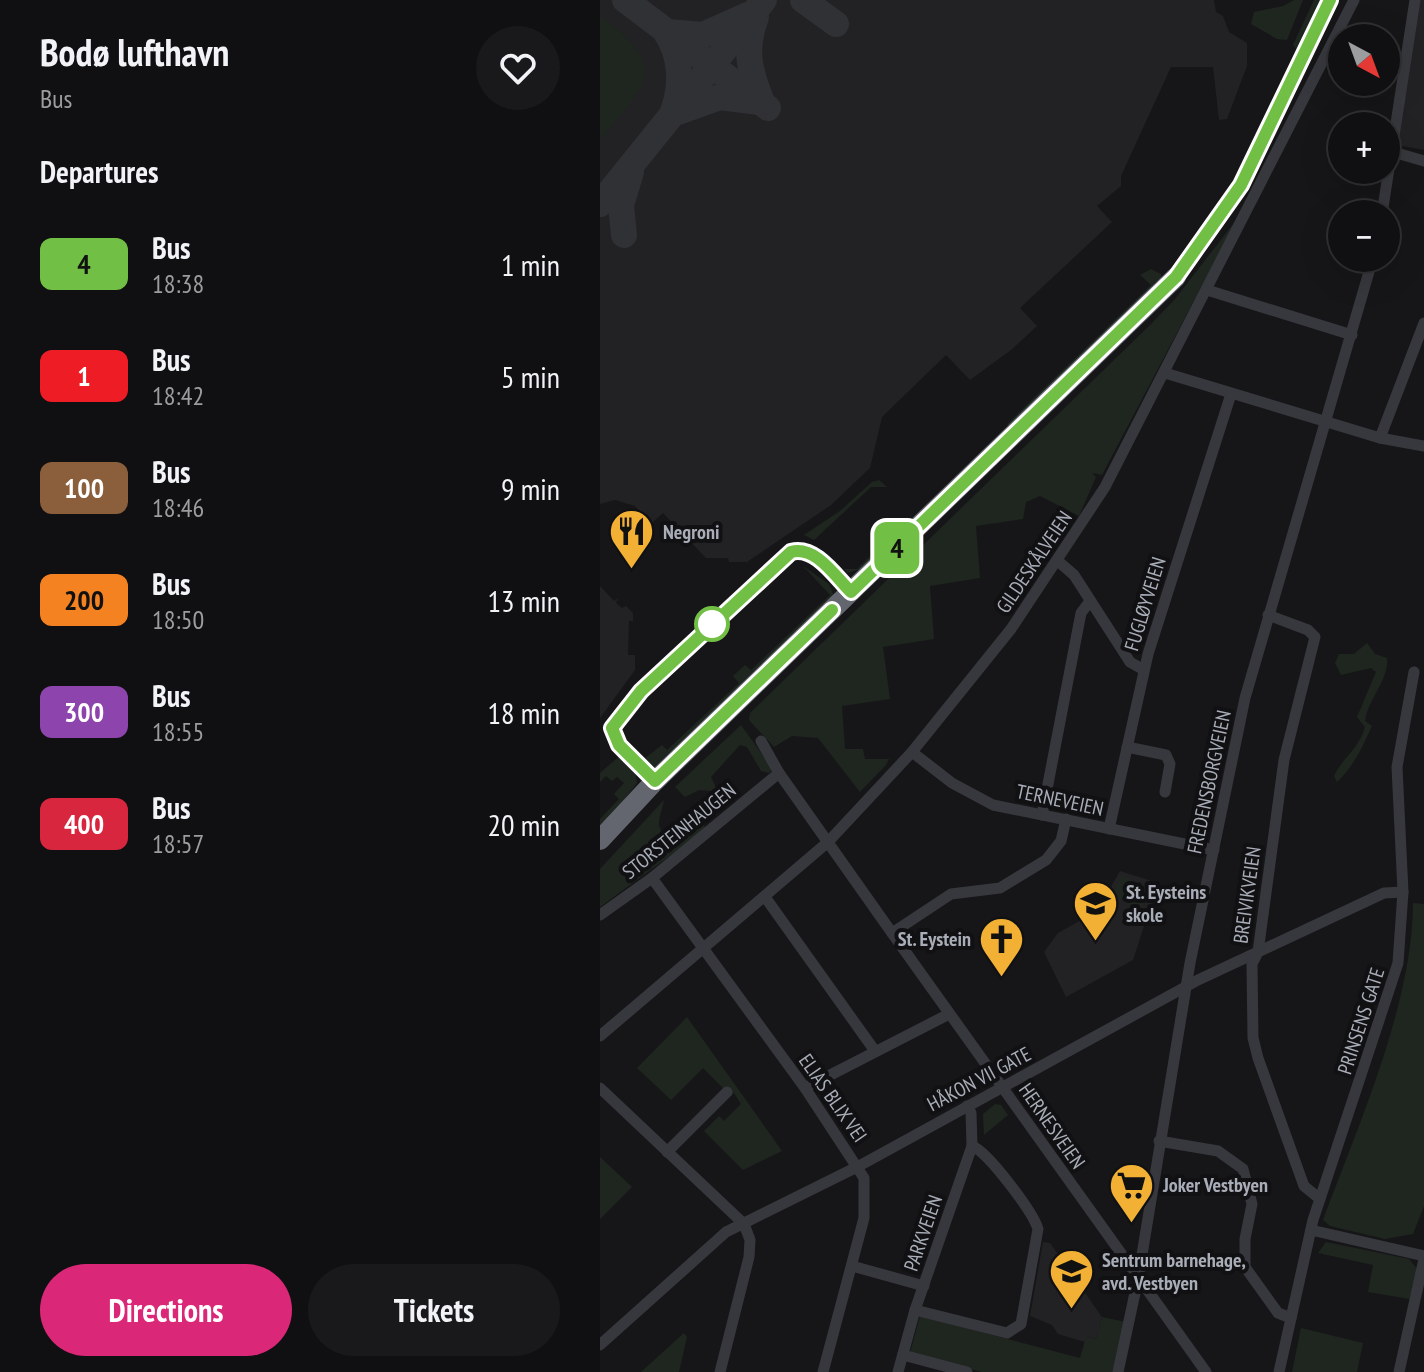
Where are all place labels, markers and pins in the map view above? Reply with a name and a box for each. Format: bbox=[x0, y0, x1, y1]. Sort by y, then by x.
restaurant icon: Negroni bbox=[608, 508, 656, 571]
place label: Negroni bbox=[663, 519, 719, 545]
unlabelled marker bbox=[695, 607, 729, 641]
school or university icon: St. Eysteins skole bbox=[1071, 879, 1119, 942]
place label: St. Eysteins skole bbox=[1126, 879, 1206, 928]
church icon: St. Eystein bbox=[978, 915, 1026, 978]
place label: St. Eystein bbox=[898, 926, 971, 952]
supermarket icon: Joker Vestbyen bbox=[1108, 1161, 1156, 1224]
place label: Joker Vestbyen bbox=[1162, 1172, 1268, 1198]
place label: Sentrum barnehage, avd. Vestbyen bbox=[1102, 1247, 1246, 1296]
school or university icon: Sentrum barnehage, avd. Vestbyen bbox=[1047, 1248, 1095, 1311]

